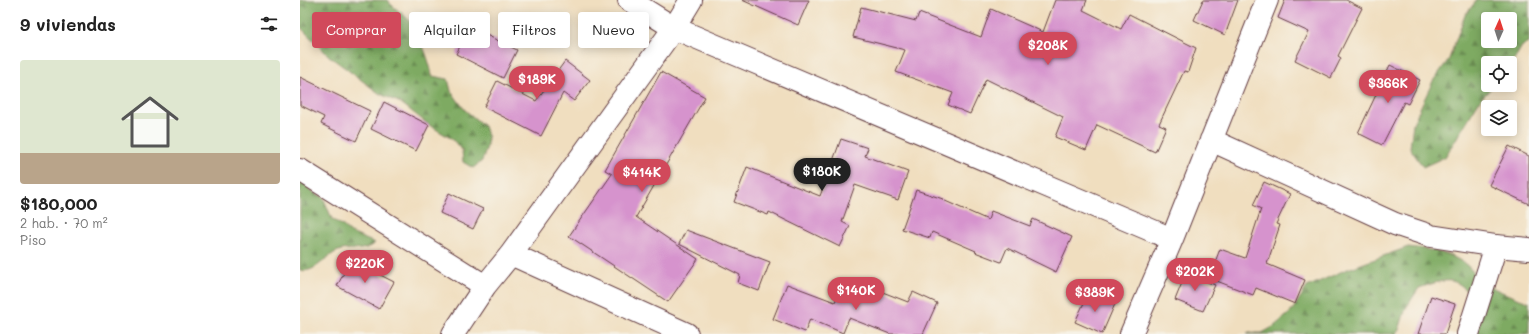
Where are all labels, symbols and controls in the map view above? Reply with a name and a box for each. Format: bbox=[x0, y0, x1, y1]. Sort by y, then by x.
chip: Comprar bbox=[312, 12, 401, 48]
chip: Alquilar bbox=[409, 12, 490, 48]
chip: Filtros bbox=[498, 12, 570, 48]
chip: Nuevo bbox=[578, 12, 649, 48]
north arrow bbox=[1481, 12, 1517, 48]
map controls bbox=[1481, 12, 1517, 136]
text: 9 viviendas bbox=[20, 13, 116, 35]
icon: filters bbox=[258, 13, 280, 35]
pin: $208K bbox=[1020, 32, 1076, 66]
text: $208K bbox=[1028, 36, 1068, 53]
button: locate bbox=[1481, 56, 1517, 92]
pin: $189K bbox=[509, 66, 565, 100]
text: $189K bbox=[518, 70, 556, 87]
pin: $366K bbox=[1360, 70, 1416, 104]
text: $366K bbox=[1368, 74, 1408, 91]
icon: home bbox=[114, 86, 186, 158]
button: layers bbox=[1481, 100, 1517, 136]
pin: $180K bbox=[794, 158, 850, 192]
pin: $414K bbox=[614, 159, 670, 193]
text: $180K bbox=[803, 162, 841, 179]
text: $414K bbox=[623, 163, 661, 180]
text: $180,000 bbox=[20, 192, 98, 214]
text: 2 hab. · 70 m² bbox=[20, 214, 108, 231]
text: Piso bbox=[20, 231, 46, 248]
pin: $220K bbox=[337, 250, 393, 284]
text: $220K bbox=[345, 254, 385, 271]
pin: $202K bbox=[1167, 258, 1223, 292]
text: $202K bbox=[1175, 262, 1215, 279]
pin: $140K bbox=[828, 277, 884, 311]
pin: $389K bbox=[1067, 279, 1123, 313]
text: $140K bbox=[837, 281, 875, 298]
text: $389K bbox=[1075, 283, 1115, 300]

